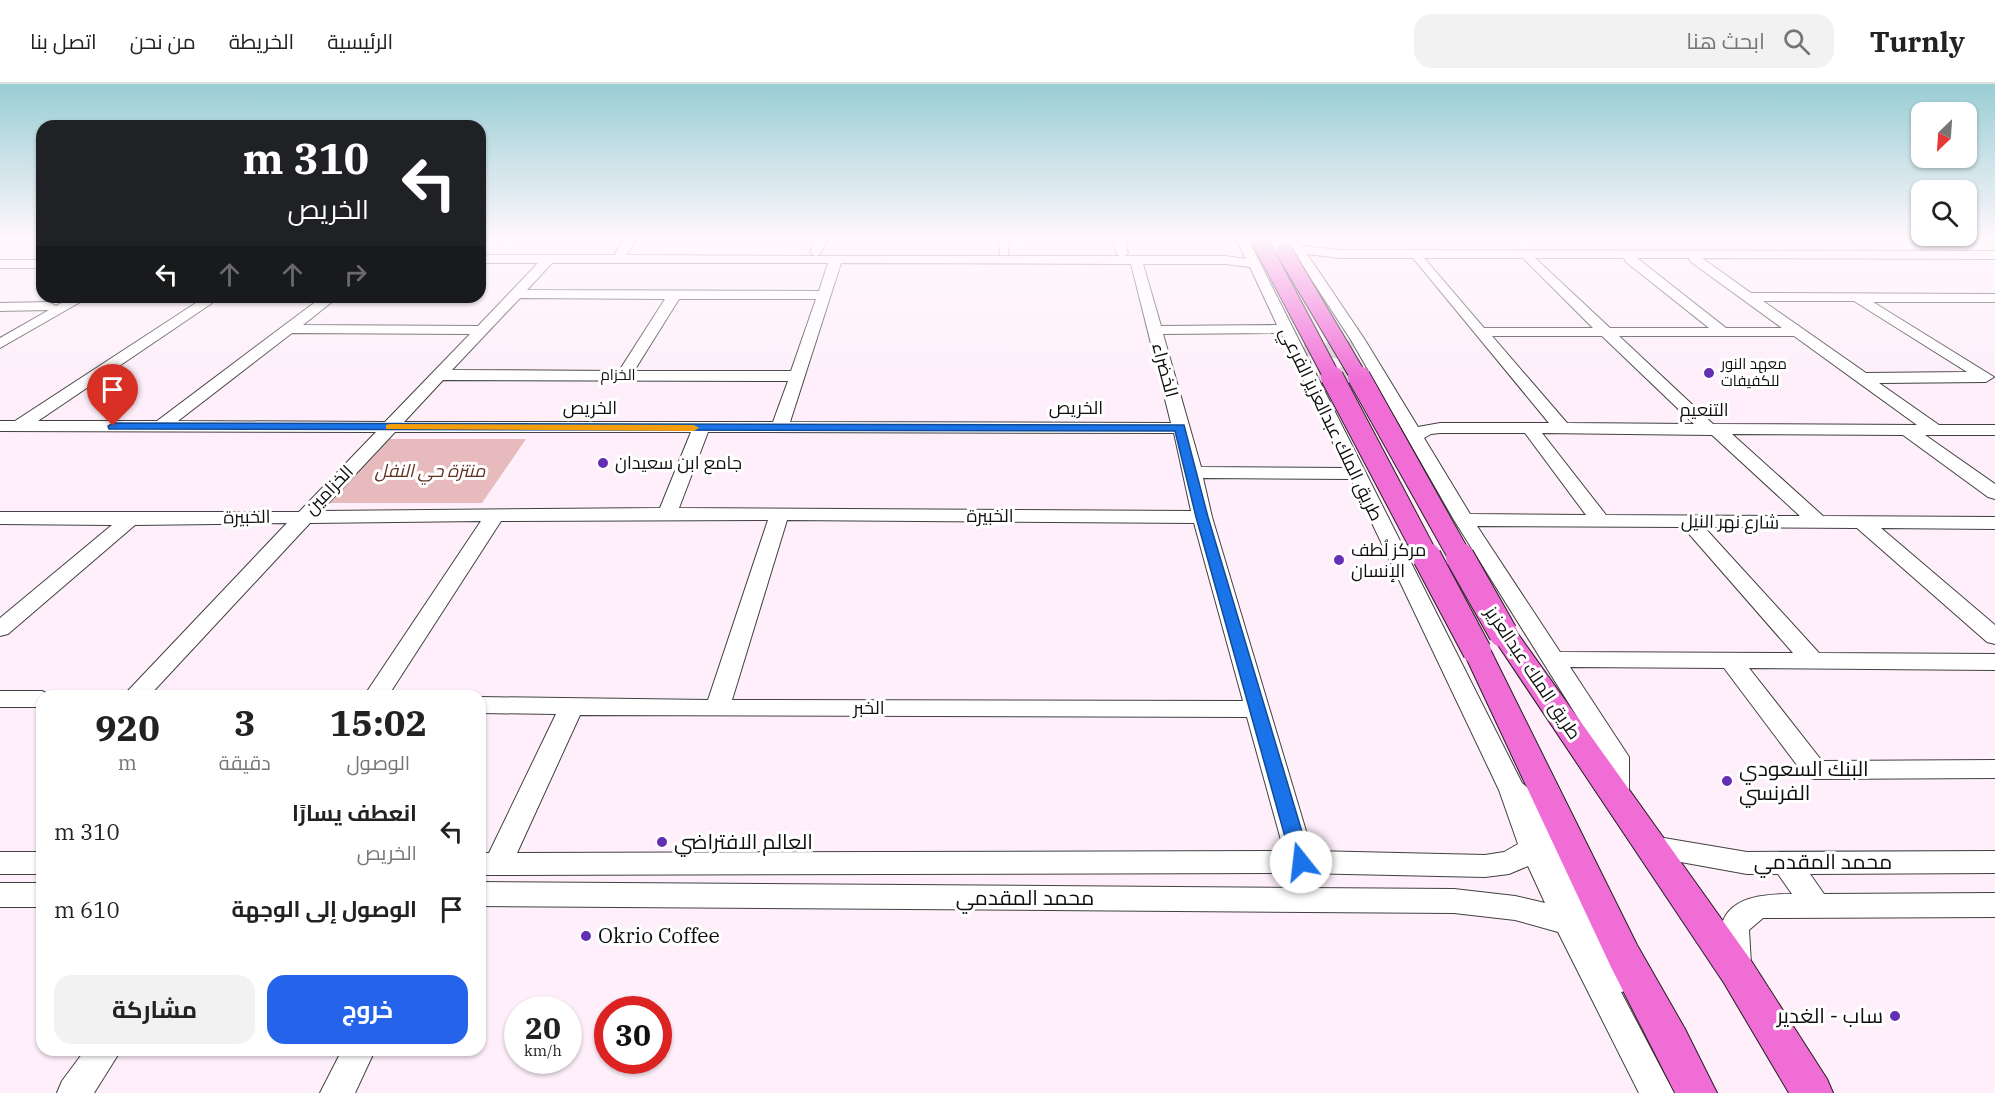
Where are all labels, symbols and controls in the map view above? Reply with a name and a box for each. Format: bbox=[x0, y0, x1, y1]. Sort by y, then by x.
search box bbox=[1414, 14, 1834, 68]
text: Turnly bbox=[1870, 23, 1965, 60]
icon: search bbox=[1780, 25, 1813, 58]
text: ابحث هنا bbox=[1686, 26, 1765, 55]
text: اتصل بنا bbox=[30, 27, 97, 55]
text: من نحن bbox=[130, 27, 196, 55]
text: الخريطة bbox=[229, 27, 294, 55]
text: الرئيسية bbox=[327, 27, 393, 55]
north arrow bbox=[1911, 102, 1977, 168]
map controls bbox=[1911, 102, 1977, 246]
text: 310 m bbox=[243, 131, 369, 186]
icon: left bbox=[390, 144, 468, 222]
button: search bbox=[1911, 180, 1977, 246]
text: الخريص bbox=[288, 191, 369, 226]
icon: left bbox=[150, 258, 183, 291]
icon: ahead bbox=[213, 258, 246, 291]
icon: ahead bbox=[276, 258, 309, 291]
icon: right bbox=[339, 258, 372, 291]
street label: طريق الملك عبدالعزيز الفرعي bbox=[1272, 323, 1388, 526]
street label: الخضراء bbox=[1147, 340, 1184, 400]
place label: معهد النور للكفيفات bbox=[1720, 354, 1787, 390]
pin bbox=[87, 364, 138, 426]
street label: الخزام bbox=[600, 365, 636, 385]
marker: معهد النور للكفيفات bbox=[1702, 366, 1716, 380]
icon: arrive bbox=[96, 373, 129, 406]
street label: الخريص bbox=[563, 396, 617, 419]
street label: الخريص bbox=[1049, 396, 1103, 419]
street label: التنعيم bbox=[1680, 398, 1728, 422]
place label: جامع ابن سعيدان bbox=[615, 451, 742, 475]
marker: جامع ابن سعيدان bbox=[596, 456, 610, 470]
park label: منتزة حي النفل bbox=[375, 459, 486, 485]
street label: الخزامين bbox=[299, 460, 358, 519]
street label: الخبيرة bbox=[966, 504, 1014, 527]
street label: الخبيرة bbox=[223, 505, 271, 528]
street label: شارع نهر النيل bbox=[1681, 509, 1779, 535]
place label: مركز لُطف الإنسان bbox=[1351, 538, 1426, 582]
marker: مركز لُطف الإنسان bbox=[1332, 553, 1346, 567]
street label: طريق الملك عبدالعزيز bbox=[1479, 601, 1586, 744]
street label: الخبر bbox=[852, 696, 885, 719]
text: 3 bbox=[234, 699, 256, 746]
text: 15:02 bbox=[330, 699, 427, 746]
text: 920 bbox=[95, 704, 160, 751]
text: m bbox=[118, 749, 137, 776]
text: دقيقة bbox=[219, 749, 271, 776]
text: الوصول bbox=[347, 749, 410, 776]
place label: البنك السعودي الفرنسي bbox=[1739, 754, 1869, 808]
marker: البنك السعودي الفرنسي bbox=[1720, 774, 1734, 788]
text: انعطف يسارًا bbox=[292, 798, 417, 827]
icon: left bbox=[435, 815, 468, 848]
text: 310 m bbox=[54, 817, 120, 846]
place label: العالم الافتراضي bbox=[674, 827, 813, 857]
position arrow bbox=[1269, 830, 1333, 894]
marker: العالم الافتراضي bbox=[655, 835, 669, 849]
text: الخريص bbox=[357, 839, 417, 866]
street label: محمد المقدمي bbox=[1754, 847, 1892, 878]
street label: محمد المقدمي bbox=[956, 883, 1094, 914]
icon: arrive bbox=[435, 893, 468, 926]
text: الوصول إلى الوجهة bbox=[232, 894, 417, 923]
text: 610 m bbox=[54, 895, 120, 924]
place label: Okrio Coffee bbox=[598, 921, 720, 949]
marker: Okrio Coffee bbox=[579, 929, 593, 943]
button: مشاركة bbox=[54, 975, 255, 1044]
button: خروج bbox=[267, 975, 468, 1044]
speed limit sign: 30 bbox=[594, 996, 672, 1074]
place label: ساب - الغدير bbox=[1776, 1001, 1883, 1029]
text: 20 bbox=[525, 1008, 561, 1047]
marker: ساب - الغدير bbox=[1888, 1009, 1902, 1023]
text: km/h bbox=[524, 1041, 562, 1060]

